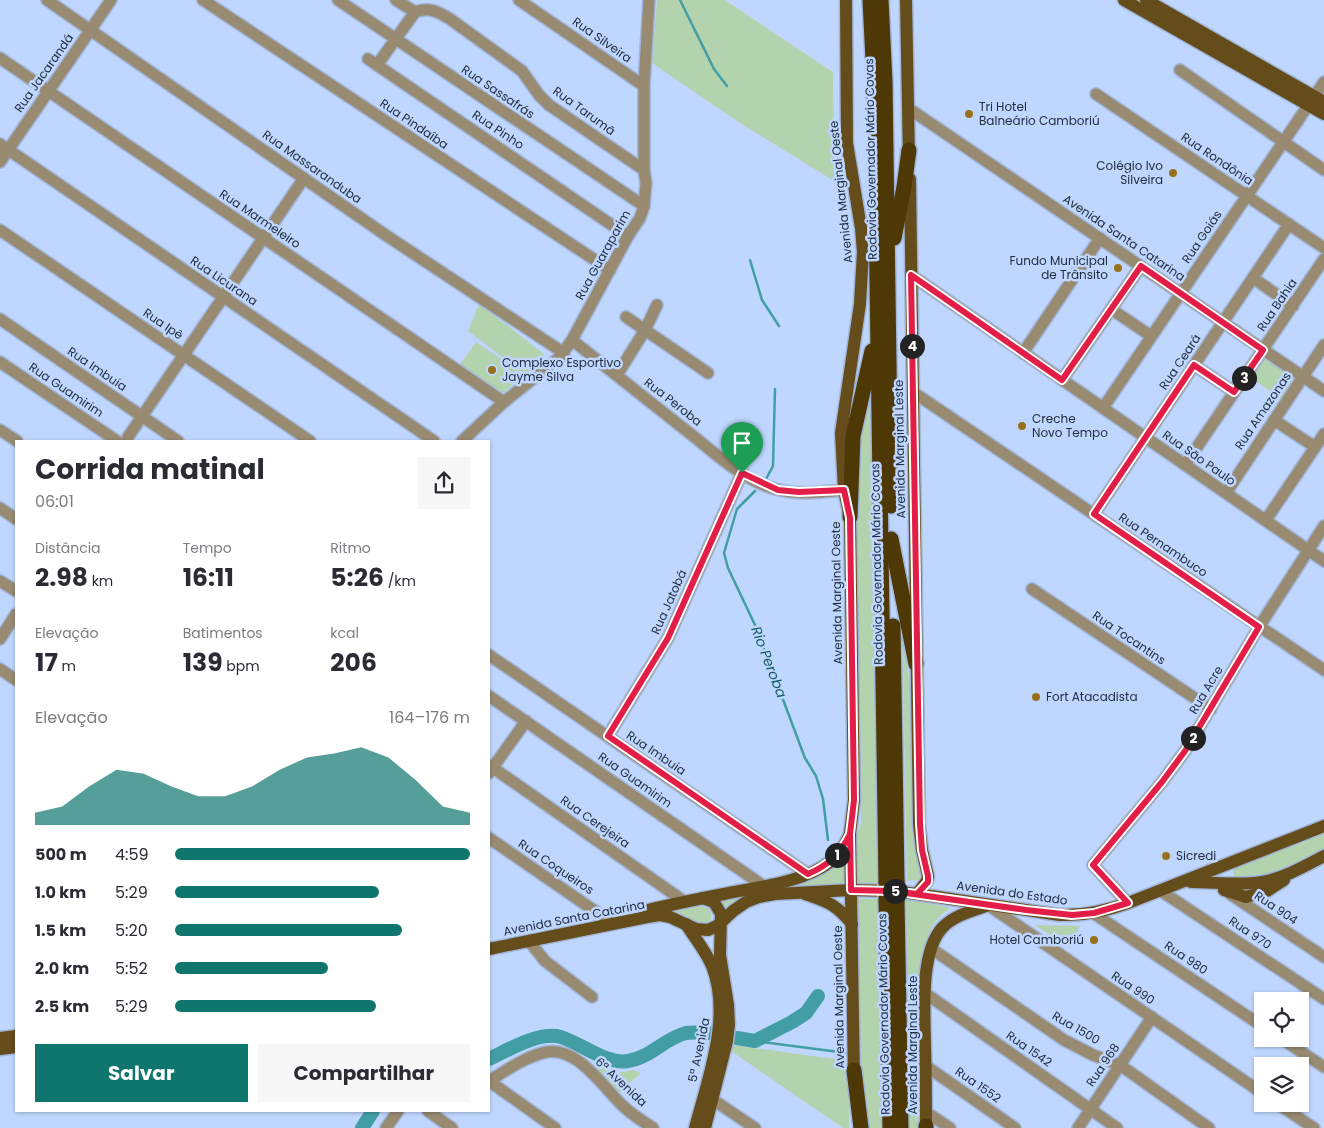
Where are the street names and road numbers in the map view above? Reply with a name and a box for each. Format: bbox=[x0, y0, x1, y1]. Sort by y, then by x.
street label: Rua Silveira bbox=[569, 13, 635, 66]
street label: Rua Jacarandá bbox=[10, 30, 77, 116]
street label: Rodovia Governador Mário Covas bbox=[860, 58, 881, 260]
street label: Rua Sassafrás bbox=[458, 61, 538, 122]
street label: Rua Tarumã bbox=[550, 82, 619, 139]
street label: Rua Pindaíba bbox=[377, 94, 452, 153]
street label: Rua Pinho bbox=[469, 106, 528, 153]
street label: Avenida Marginal Oeste bbox=[825, 120, 856, 264]
street label: Rua Massaranduba bbox=[259, 126, 365, 207]
street label: Rua Rondônia bbox=[1178, 128, 1257, 189]
street label: Rua Marmeleiro bbox=[216, 185, 304, 252]
street label: Avenida Santa Catarina bbox=[1060, 190, 1189, 285]
street label: Rua Guaraparim bbox=[571, 207, 634, 303]
street label: Rua Goiás bbox=[1178, 207, 1226, 267]
street label: Rua Licurana bbox=[187, 252, 261, 309]
street label: Rua Bahia bbox=[1253, 275, 1301, 335]
street label: Rua Ipê bbox=[140, 304, 187, 343]
street label: Rua Ceará bbox=[1155, 331, 1204, 393]
street label: Rua Imbuia bbox=[64, 342, 130, 395]
street label: Rua Guamirim bbox=[26, 358, 107, 421]
street label: Rua Amazonas bbox=[1230, 369, 1295, 453]
street label: Rua Peroba bbox=[641, 374, 706, 430]
street label: Avenida Marginal Leste bbox=[890, 379, 909, 519]
street label: Rua São Paulo bbox=[1159, 426, 1240, 489]
street label: Rodovia Governador Mário Covas bbox=[866, 463, 887, 665]
street label: Rua Pernambuco bbox=[1115, 508, 1211, 581]
street label: Avenida Marginal Oeste bbox=[827, 521, 846, 665]
street label: Rua Jatobá bbox=[647, 567, 690, 637]
street label: Rua Tocantins bbox=[1089, 607, 1169, 668]
street label: Rua Acre bbox=[1184, 662, 1227, 717]
street label: Rua Imbuia bbox=[623, 726, 689, 779]
street label: Rua Guamirim bbox=[595, 748, 676, 811]
street label: Rua Cerejeira bbox=[557, 791, 633, 852]
street label: Rua Coqueiros bbox=[515, 835, 597, 898]
street label: Avenida do Estado bbox=[955, 876, 1069, 909]
street label: Rua 904 bbox=[1251, 887, 1302, 929]
street label: Avenida Santa Catarina bbox=[502, 895, 646, 940]
street label: Rua 970 bbox=[1226, 912, 1275, 953]
street label: Rodovia Governador Mário Covas bbox=[873, 913, 894, 1115]
street label: Avenida Marginal Oeste bbox=[829, 925, 848, 1069]
street label: Rua 980 bbox=[1161, 937, 1211, 978]
street label: Rua 990 bbox=[1108, 967, 1158, 1008]
street label: Avenida Marginal Leste bbox=[904, 976, 921, 1114]
street label: Rua 1500 bbox=[1049, 1007, 1103, 1048]
street label: 5ª Avenida bbox=[683, 1016, 714, 1084]
street label: Rua 1542 bbox=[1003, 1027, 1056, 1071]
street label: Rua 968 bbox=[1082, 1040, 1123, 1090]
street label: 6ª Avenida bbox=[592, 1053, 651, 1110]
street label: Rua 1552 bbox=[952, 1063, 1005, 1107]

